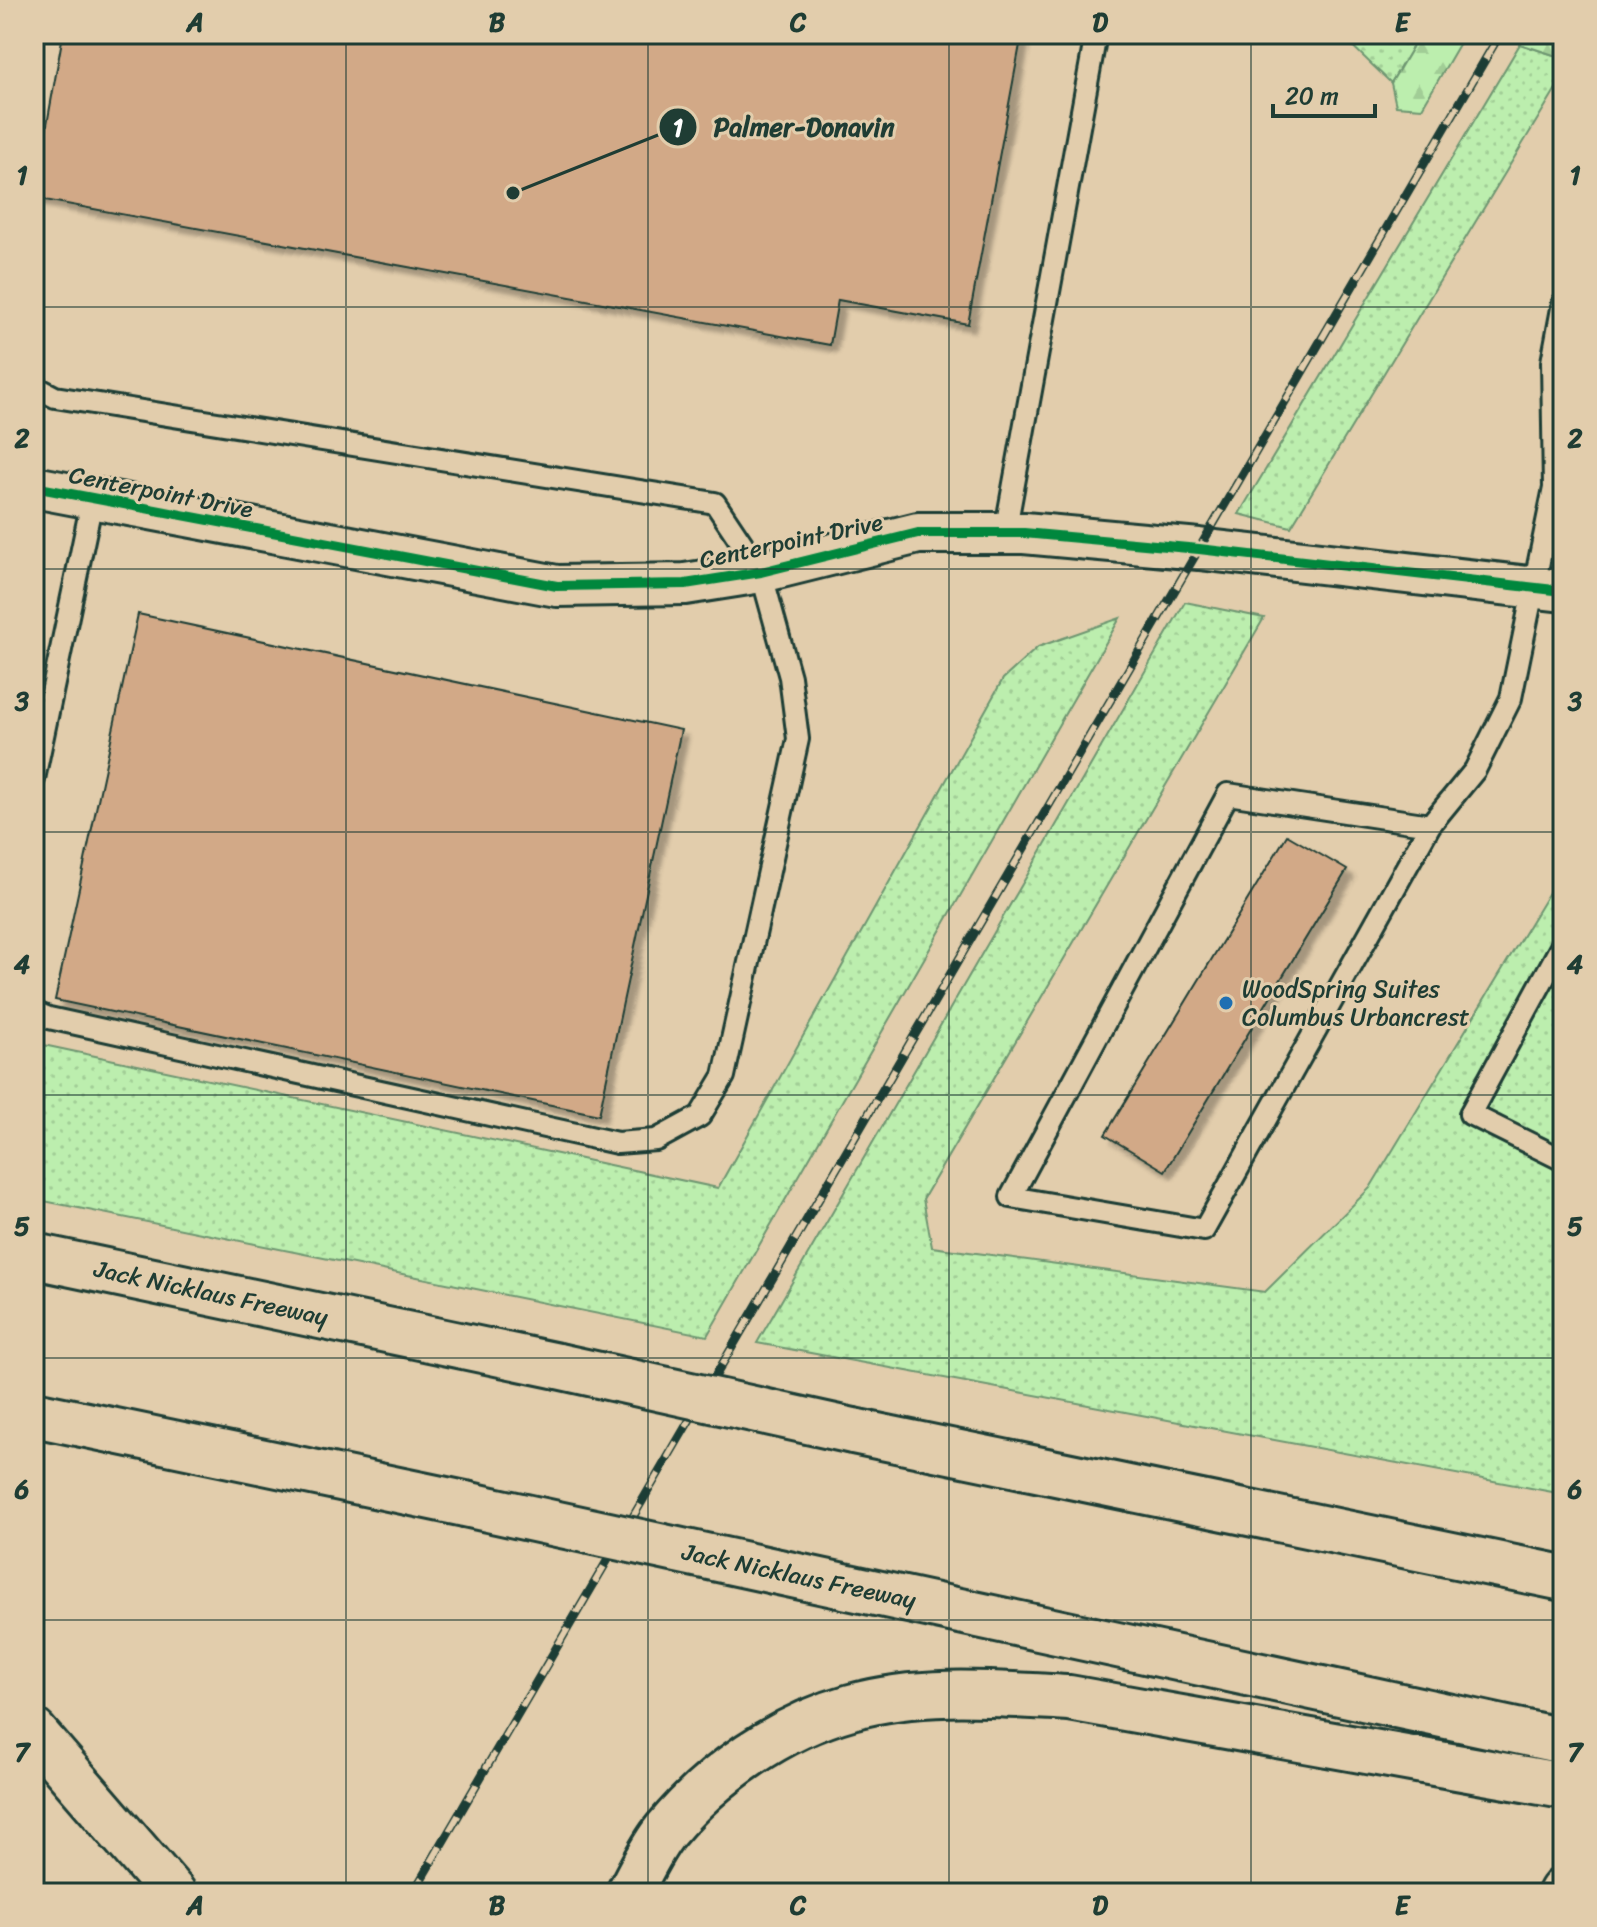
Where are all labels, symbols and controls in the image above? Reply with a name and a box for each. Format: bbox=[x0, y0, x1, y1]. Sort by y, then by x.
text: A bbox=[185, 0, 204, 45]
text: B bbox=[489, 0, 506, 45]
text: C bbox=[789, 0, 807, 45]
text: D bbox=[1092, 0, 1108, 45]
text: E bbox=[1395, 0, 1412, 45]
scale bar bbox=[1273, 68, 1375, 118]
text: 20 m bbox=[1285, 75, 1339, 117]
callout: Palmer-Donavin bbox=[658, 102, 911, 152]
text: Palmer-Donavin bbox=[713, 104, 895, 150]
text: 1 bbox=[673, 107, 683, 149]
text: 1 bbox=[16, 152, 28, 198]
text: 1 bbox=[1569, 152, 1581, 198]
text: 2 bbox=[13, 415, 30, 461]
text: 2 bbox=[1566, 415, 1583, 461]
street label: Centerpoint Drive bbox=[65, 454, 257, 530]
street label: Centerpoint Drive bbox=[695, 501, 887, 581]
text: 3 bbox=[14, 678, 30, 724]
text: 3 bbox=[1567, 678, 1583, 724]
text: 4 bbox=[14, 941, 30, 987]
text: 4 bbox=[1567, 941, 1583, 987]
place label: WoodSpring Suites Columbus Urbancrest bbox=[1242, 968, 1469, 1038]
marker: WoodSpring Suites Columbus Urbancrest bbox=[1217, 994, 1235, 1012]
text: 5 bbox=[14, 1203, 30, 1249]
text: 5 bbox=[1567, 1203, 1583, 1249]
street label: Jack Nicklaus Freeway bbox=[89, 1248, 332, 1338]
text: 6 bbox=[14, 1466, 30, 1512]
text: 6 bbox=[1567, 1466, 1583, 1512]
street label: Jack Nicklaus Freeway bbox=[677, 1531, 920, 1621]
text: 7 bbox=[15, 1729, 32, 1775]
text: 7 bbox=[1568, 1729, 1585, 1775]
text: A bbox=[185, 1882, 204, 1927]
text: B bbox=[489, 1882, 506, 1927]
text: C bbox=[789, 1882, 807, 1927]
text: D bbox=[1092, 1882, 1108, 1927]
text: E bbox=[1395, 1882, 1412, 1927]

